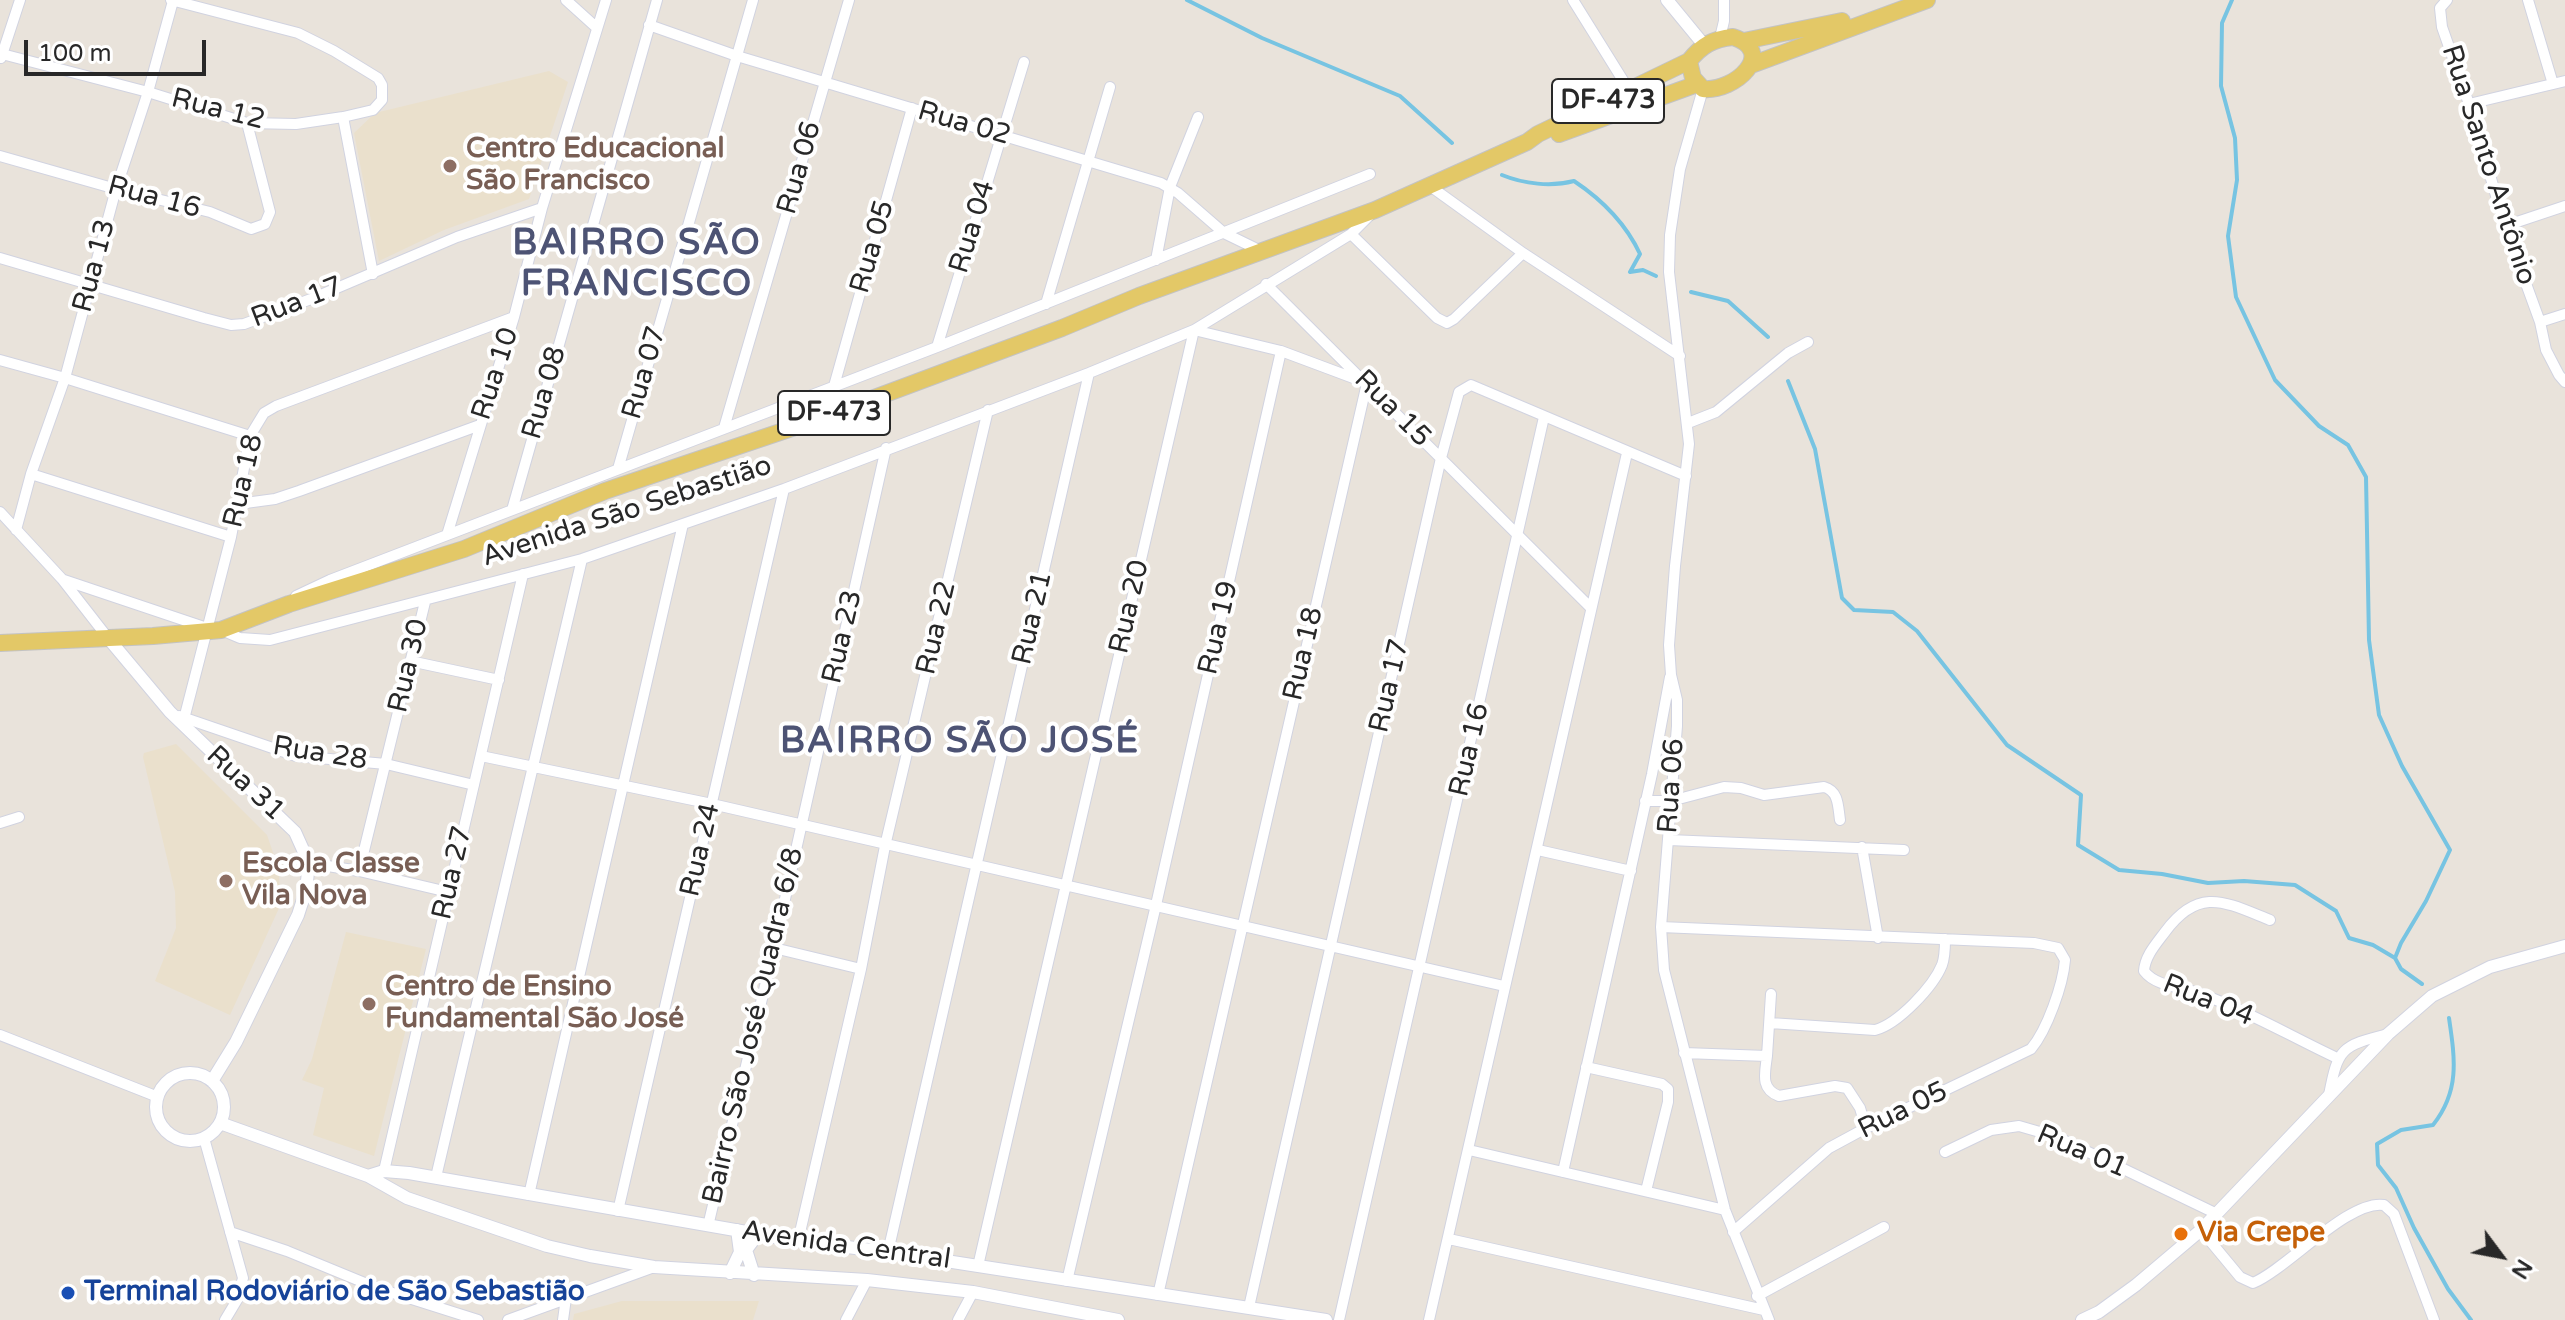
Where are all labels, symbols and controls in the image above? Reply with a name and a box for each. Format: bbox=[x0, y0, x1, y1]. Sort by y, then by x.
scale bar bbox=[28, 24, 210, 74]
text: 100 m bbox=[38, 39, 112, 68]
street label: Rua Santo Antônio bbox=[2433, 41, 2543, 289]
road number: DF-473 bbox=[1552, 79, 1664, 123]
street label: Rua 12 bbox=[168, 82, 268, 138]
street label: Rua 02 bbox=[914, 95, 1014, 153]
street label: Rua 06 bbox=[771, 118, 829, 218]
place label: Centro Educacional São Francisco bbox=[466, 133, 724, 199]
marker: Centro Educacional São Francisco bbox=[441, 157, 459, 175]
street label: Rua 16 bbox=[104, 169, 204, 227]
street label: Rua 04 bbox=[943, 177, 1003, 277]
street label: Rua 05 bbox=[844, 197, 902, 297]
street label: Rua 13 bbox=[66, 216, 124, 316]
district label: BAIRRO SÃO FRANCISCO bbox=[512, 223, 762, 308]
street label: Rua 17 bbox=[247, 270, 347, 336]
street label: Rua 07 bbox=[616, 323, 674, 423]
street label: Rua 10 bbox=[465, 324, 527, 424]
street label: Rua 08 bbox=[516, 343, 574, 443]
street label: Rua 15 bbox=[1346, 363, 1438, 455]
road number: DF-473 bbox=[778, 391, 890, 435]
street label: Rua 18 bbox=[217, 431, 271, 531]
street label: Avenida São Sebastião bbox=[478, 449, 776, 575]
street label: Rua 20 bbox=[1103, 557, 1157, 657]
street label: Rua 21 bbox=[1006, 568, 1060, 668]
street label: Rua 22 bbox=[910, 578, 964, 678]
street label: Rua 19 bbox=[1192, 578, 1246, 678]
street label: Rua 23 bbox=[816, 587, 870, 687]
street label: Rua 18 bbox=[1277, 604, 1331, 704]
street label: Rua 30 bbox=[382, 616, 436, 716]
street label: Rua 17 bbox=[1363, 636, 1417, 736]
street label: Rua 16 bbox=[1443, 700, 1497, 800]
district label: BAIRRO SÃO JOSÉ bbox=[780, 721, 1140, 765]
street label: Rua 28 bbox=[270, 730, 370, 778]
street label: Rua 06 bbox=[1652, 737, 1692, 835]
street label: Rua 31 bbox=[199, 739, 291, 829]
street label: Rua 24 bbox=[674, 800, 728, 900]
street label: Rua 27 bbox=[426, 823, 480, 923]
street label: Bairro São José Quadra 6/8 bbox=[697, 844, 811, 1208]
place label: Escola Classe Vila Nova bbox=[242, 848, 420, 914]
marker: Escola Classe Vila Nova bbox=[217, 872, 235, 890]
street label: Rua 04 bbox=[2158, 968, 2258, 1034]
place label: Centro de Ensino Fundamental São José bbox=[385, 971, 684, 1037]
marker: Centro de Ensino Fundamental São José bbox=[360, 995, 378, 1013]
street label: Rua 05 bbox=[1853, 1075, 1953, 1147]
street label: Rua 01 bbox=[2032, 1118, 2132, 1186]
street label: Avenida Central bbox=[739, 1215, 953, 1277]
north arrow bbox=[2461, 1216, 2541, 1296]
place label: Via Crepe bbox=[2197, 1217, 2325, 1251]
marker: Via Crepe bbox=[2172, 1225, 2190, 1243]
text: N bbox=[2506, 1254, 2537, 1283]
place label: Terminal Rodoviário de São Sebastião bbox=[84, 1276, 585, 1310]
marker: Terminal Rodoviário de São Sebastião bbox=[59, 1284, 77, 1302]

